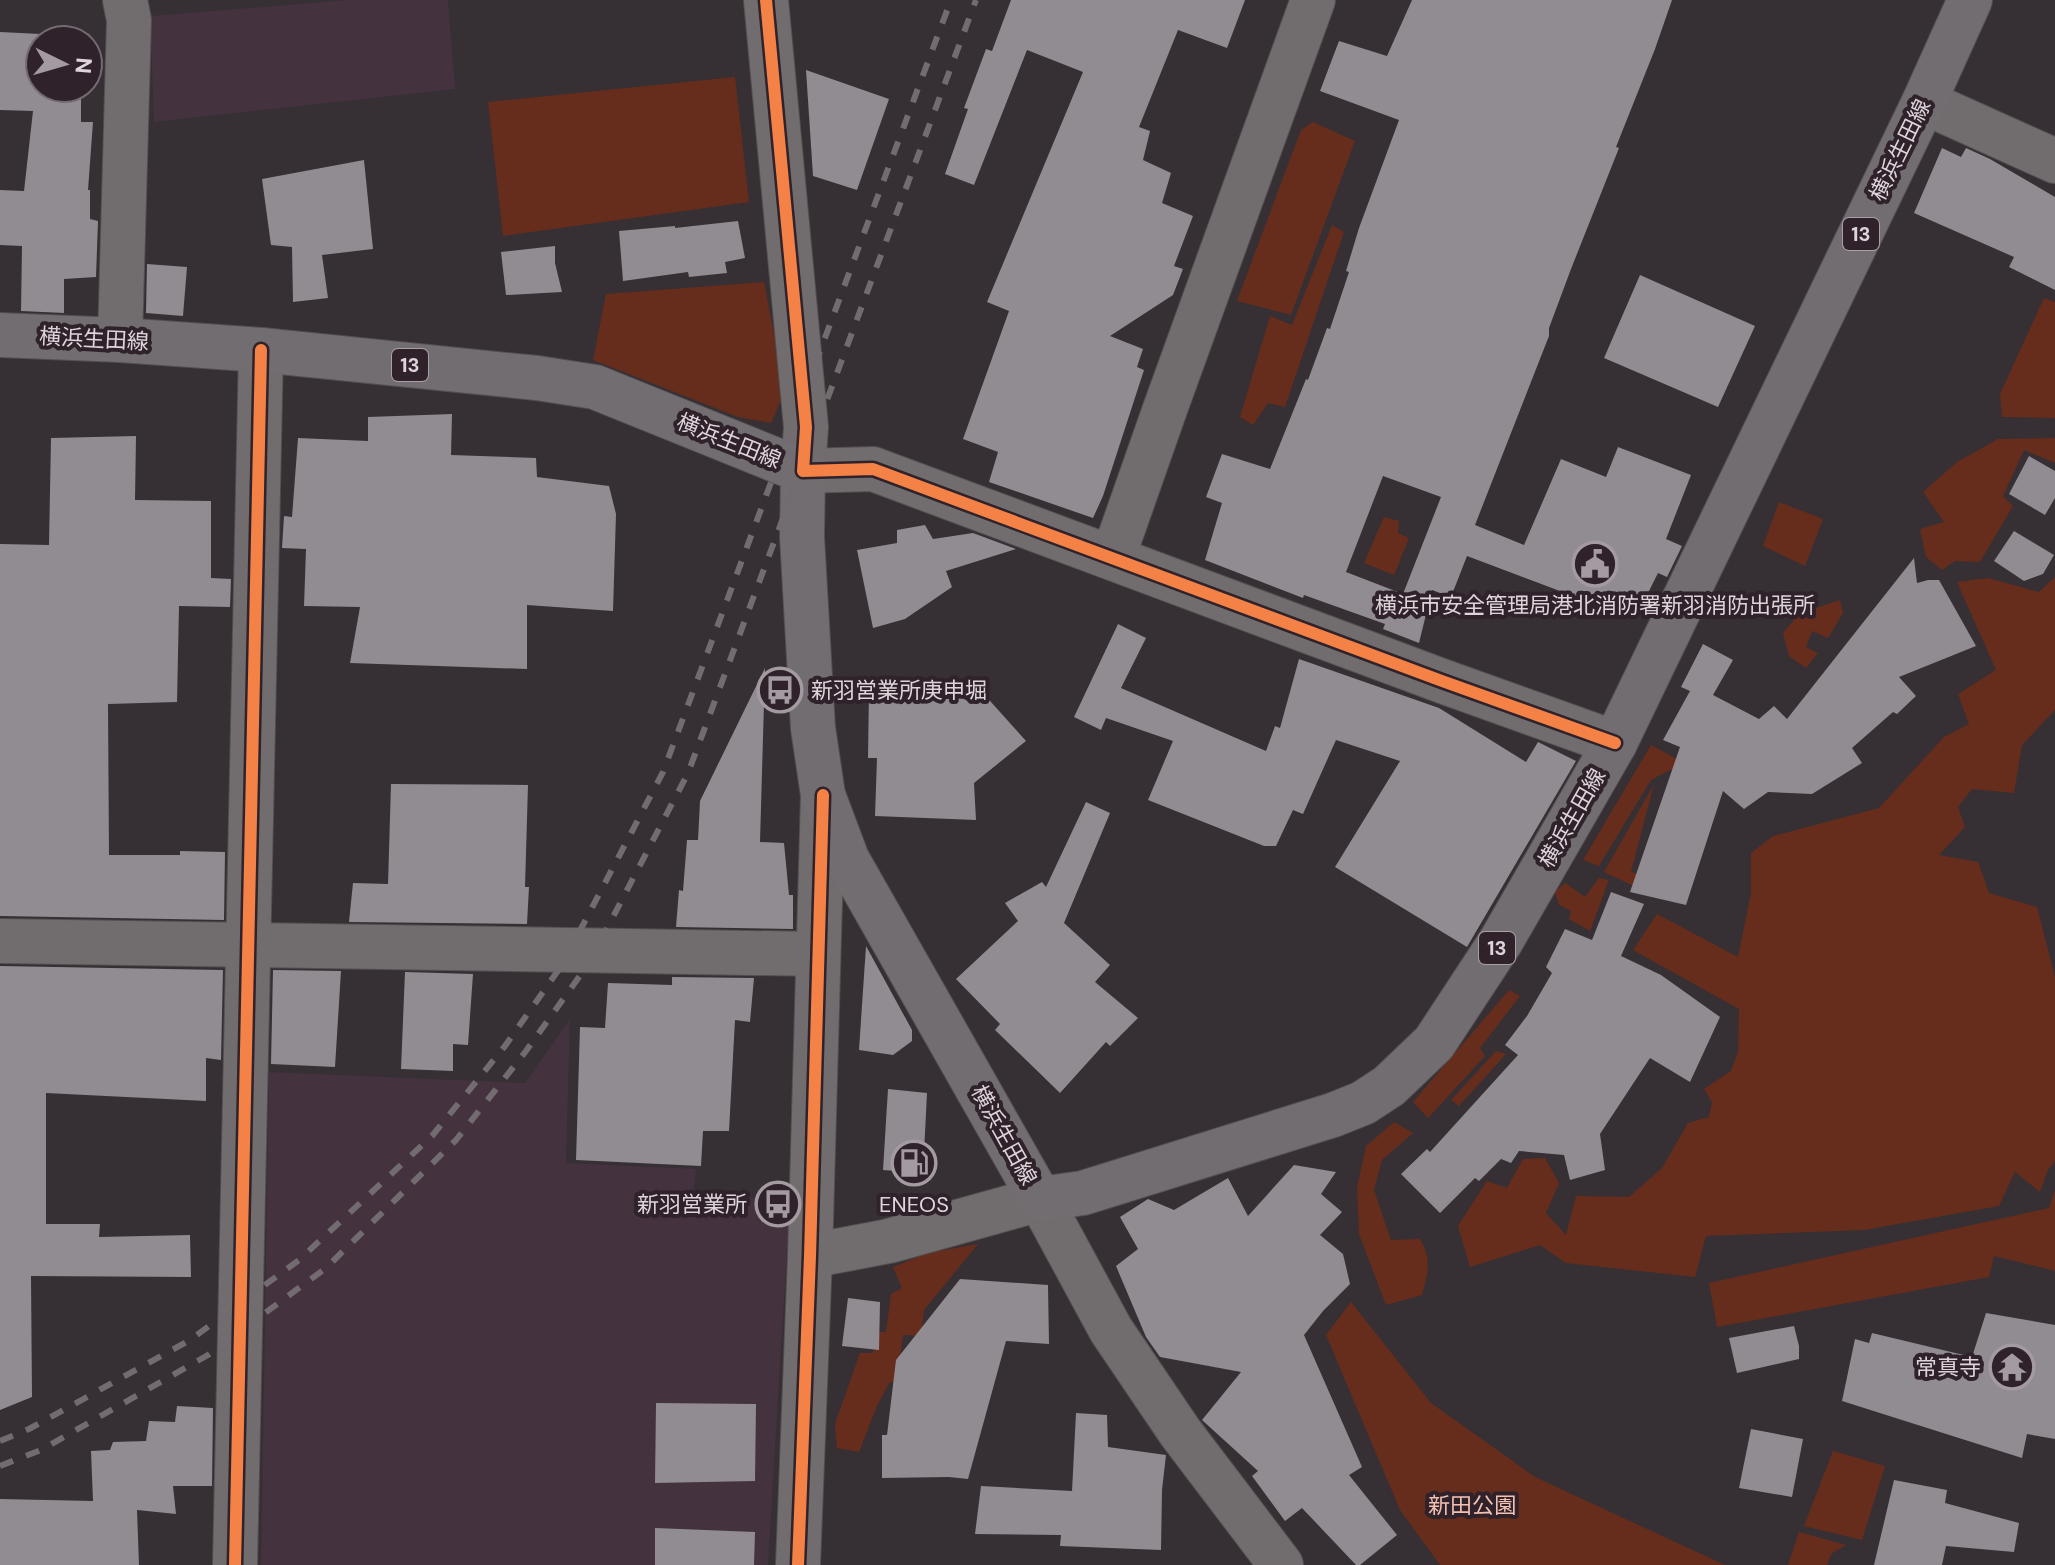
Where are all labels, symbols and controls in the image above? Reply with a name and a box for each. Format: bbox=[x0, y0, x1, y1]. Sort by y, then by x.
north arrow bbox=[24, 24, 104, 104]
text: N bbox=[68, 56, 99, 75]
street label: 横浜生田線 bbox=[1863, 94, 1937, 206]
road number: 13 bbox=[1843, 218, 1879, 250]
street label: 横浜生田線 bbox=[38, 322, 150, 356]
road number: 13 bbox=[392, 349, 428, 381]
street label: 横浜生田線 bbox=[673, 407, 785, 475]
public building icon: 横浜市安全管理局港北消防署新羽消防出張所 bbox=[1571, 540, 1619, 588]
place label: 横浜市安全管理局港北消防署新羽消防出張所 bbox=[1375, 591, 1815, 620]
bus stop icon: 新羽営業所庚申堀 bbox=[756, 666, 804, 714]
place label: 新羽営業所庚申堀 bbox=[811, 676, 987, 705]
street label: 横浜生田線 bbox=[1532, 763, 1612, 873]
road number: 13 bbox=[1479, 932, 1515, 964]
street label: 横浜生田線 bbox=[965, 1080, 1043, 1190]
fuel station icon: ENEOS bbox=[890, 1139, 938, 1187]
bus stop icon: 新羽営業所 bbox=[754, 1180, 802, 1228]
place label: 新羽営業所 bbox=[637, 1190, 747, 1219]
place label: ENEOS bbox=[879, 1190, 949, 1219]
temple icon: 常真寺 bbox=[1988, 1343, 2036, 1391]
place label: 常真寺 bbox=[1915, 1353, 1981, 1382]
park label: 新田公園 bbox=[1428, 1491, 1516, 1520]

